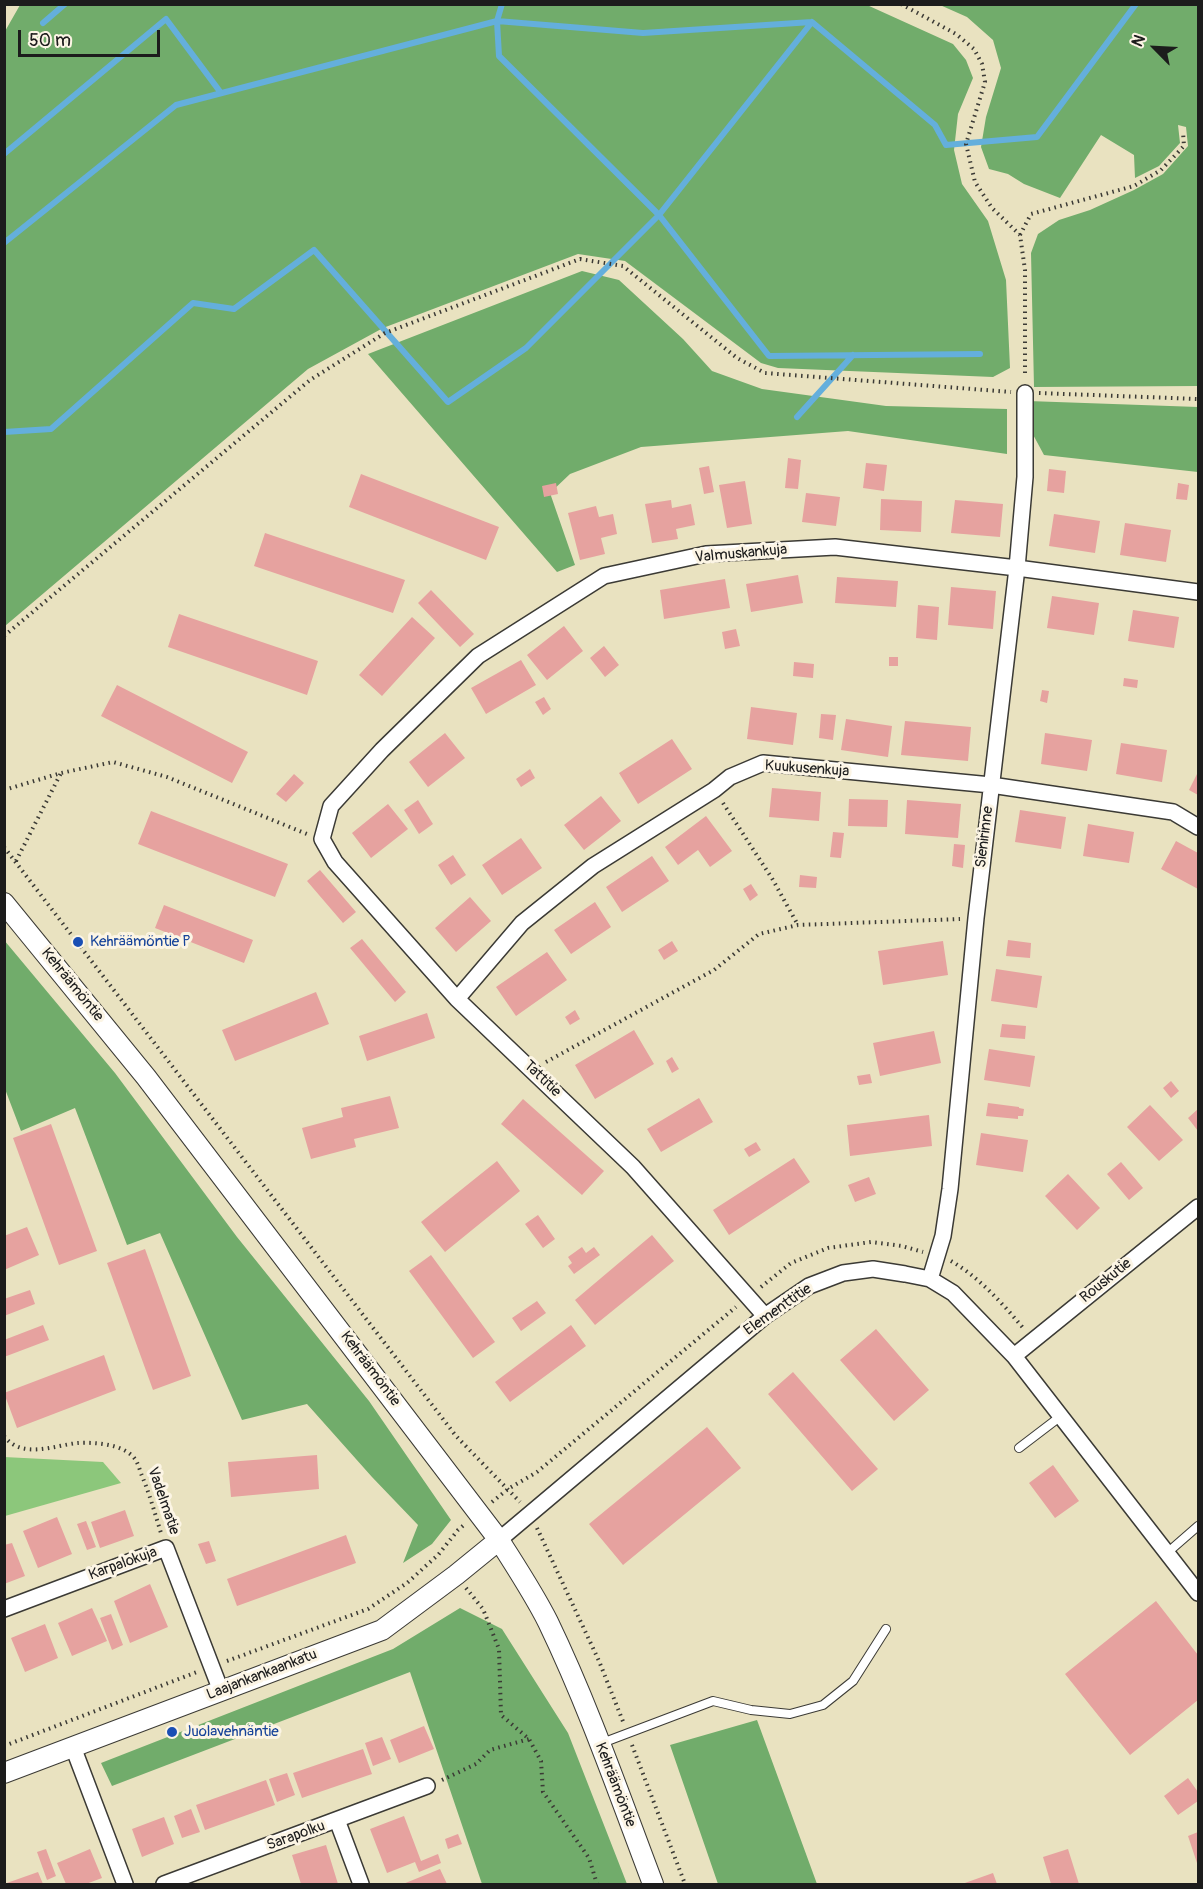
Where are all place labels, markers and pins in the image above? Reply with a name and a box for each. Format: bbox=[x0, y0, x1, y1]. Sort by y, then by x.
place label: Kehräämöntie P bbox=[90, 933, 191, 951]
marker: Kehräämöntie P bbox=[71, 935, 85, 949]
place label: Juolavehnäntie bbox=[184, 1723, 279, 1741]
marker: Juolavehnäntie bbox=[165, 1725, 179, 1739]

